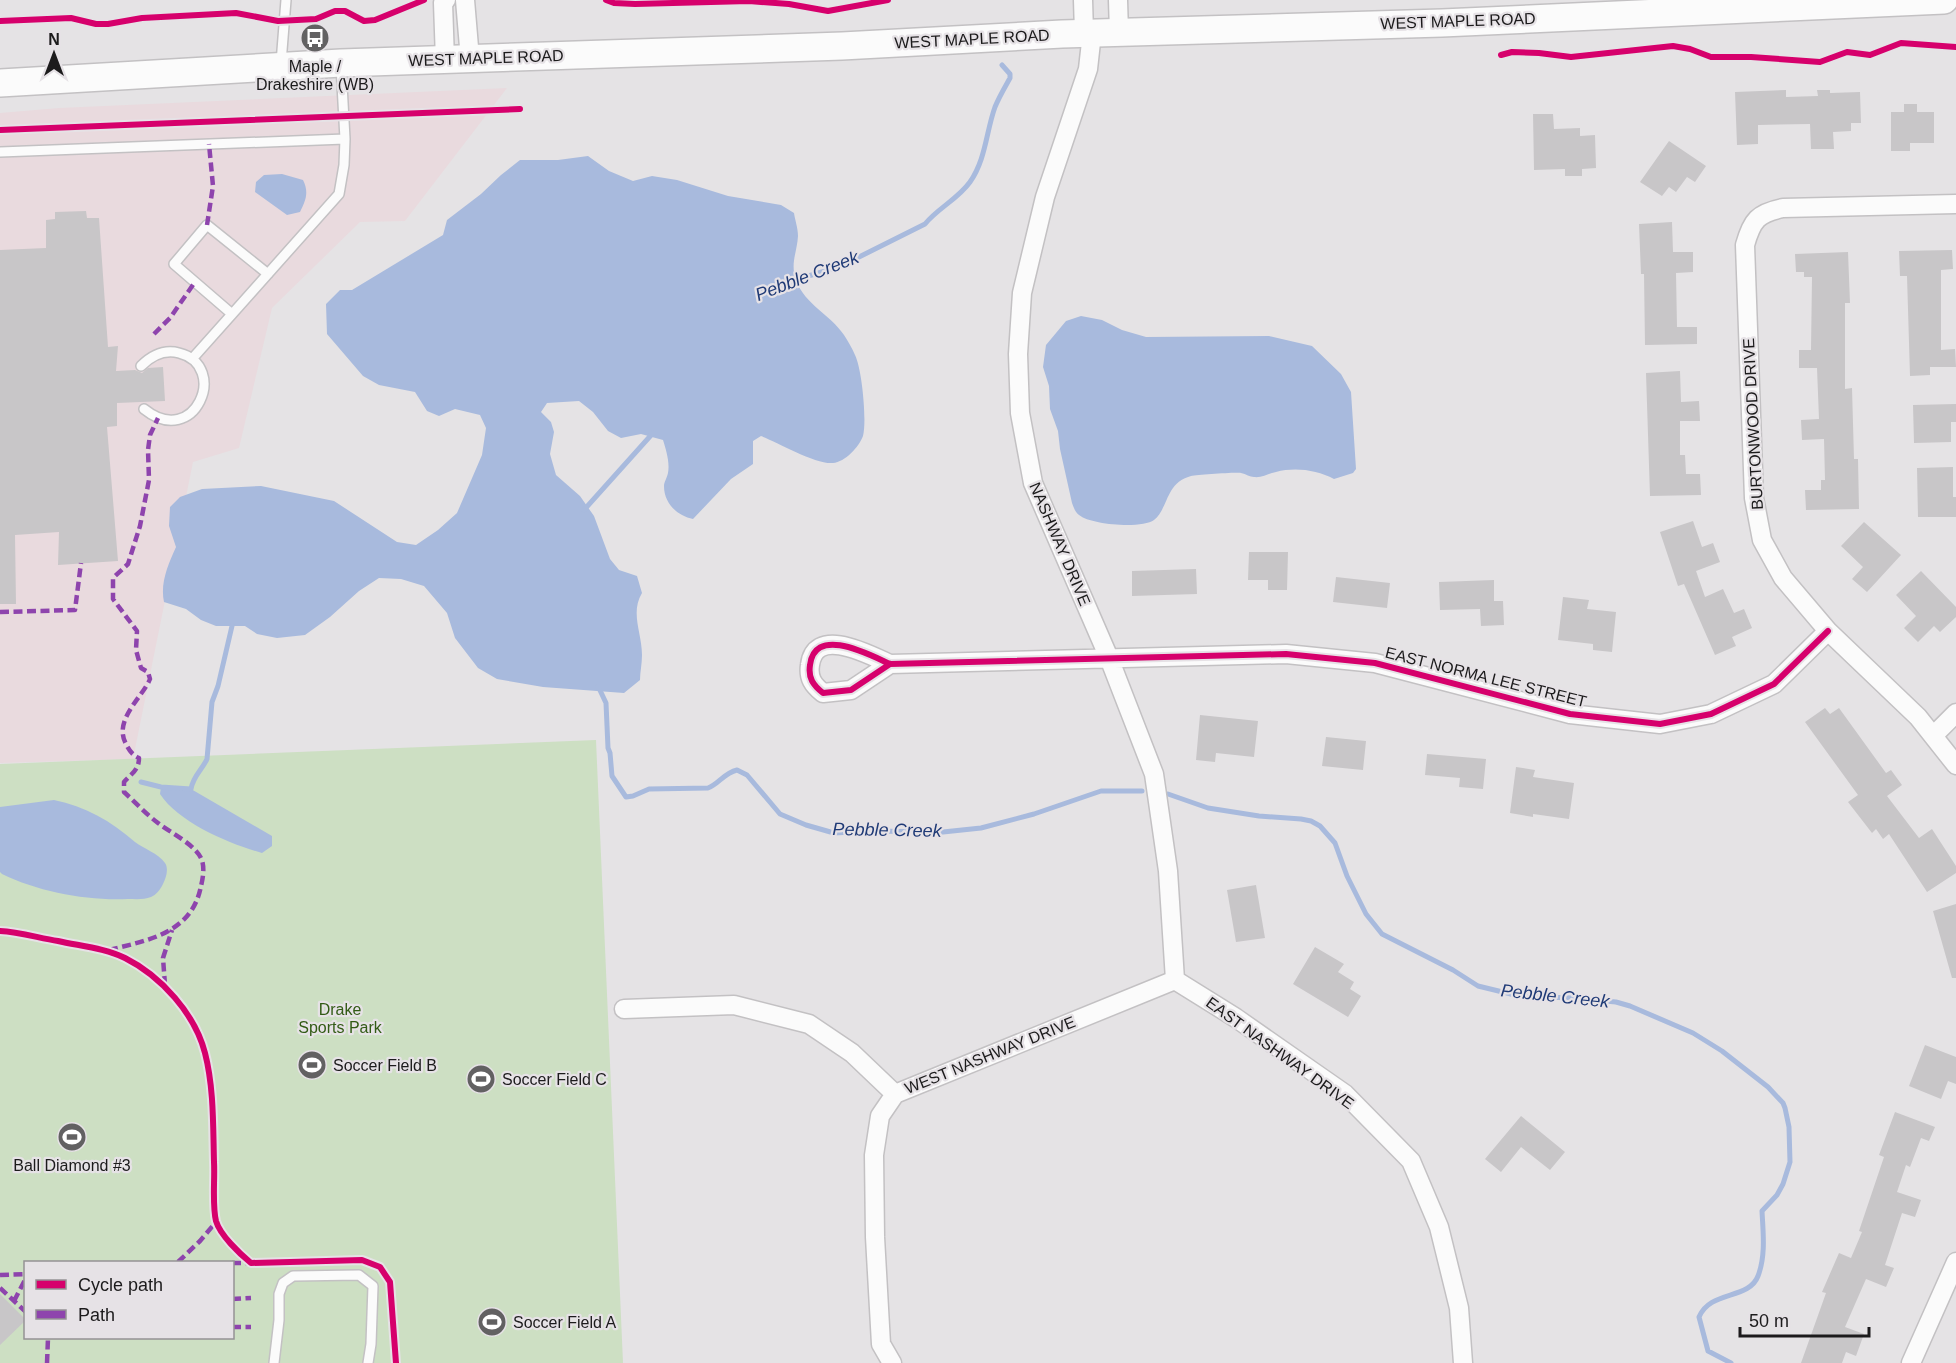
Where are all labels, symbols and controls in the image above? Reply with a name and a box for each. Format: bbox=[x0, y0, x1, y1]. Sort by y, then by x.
street label: WEST MAPLE ROAD bbox=[1380, 10, 1536, 32]
bus stop icon: Maple / Drakeshire (WB) bbox=[299, 22, 331, 54]
north arrow bbox=[24, 24, 84, 84]
street label: WEST MAPLE ROAD bbox=[894, 26, 1050, 52]
text: N bbox=[48, 31, 60, 48]
street label: WEST MAPLE ROAD bbox=[408, 47, 564, 69]
place label: Maple / Drakeshire (WB) bbox=[256, 58, 374, 93]
water label: Pebble Creek bbox=[752, 247, 862, 305]
street label: BURTONWOOD DRIVE bbox=[1740, 338, 1766, 510]
street label: NASHWAY DRIVE bbox=[1026, 480, 1094, 608]
street label: EAST NORMA LEE STREET bbox=[1384, 644, 1589, 710]
water label: Pebble Creek bbox=[832, 819, 943, 841]
water label: Pebble Creek bbox=[1500, 980, 1611, 1012]
street label: EAST NASHWAY DRIVE bbox=[1203, 994, 1357, 1112]
park label: Drake Sports Park bbox=[298, 1001, 383, 1036]
street label: WEST NASHWAY DRIVE bbox=[902, 1013, 1078, 1097]
sports icon: Soccer Field B bbox=[296, 1049, 328, 1081]
place label: Soccer Field B bbox=[333, 1057, 437, 1074]
sports icon: Soccer Field C bbox=[465, 1063, 497, 1095]
place label: Soccer Field C bbox=[502, 1071, 607, 1088]
sports icon: Ball Diamond #3 bbox=[56, 1121, 88, 1153]
place label: Ball Diamond #3 bbox=[13, 1157, 131, 1174]
legend bbox=[24, 1261, 234, 1339]
text: Cycle path bbox=[78, 1275, 163, 1295]
scale bar bbox=[1740, 1300, 1869, 1338]
text: Path bbox=[78, 1305, 115, 1325]
sports icon: Soccer Field A bbox=[476, 1306, 508, 1338]
text: 50 m bbox=[1749, 1311, 1789, 1331]
place label: Soccer Field A bbox=[513, 1314, 616, 1331]

